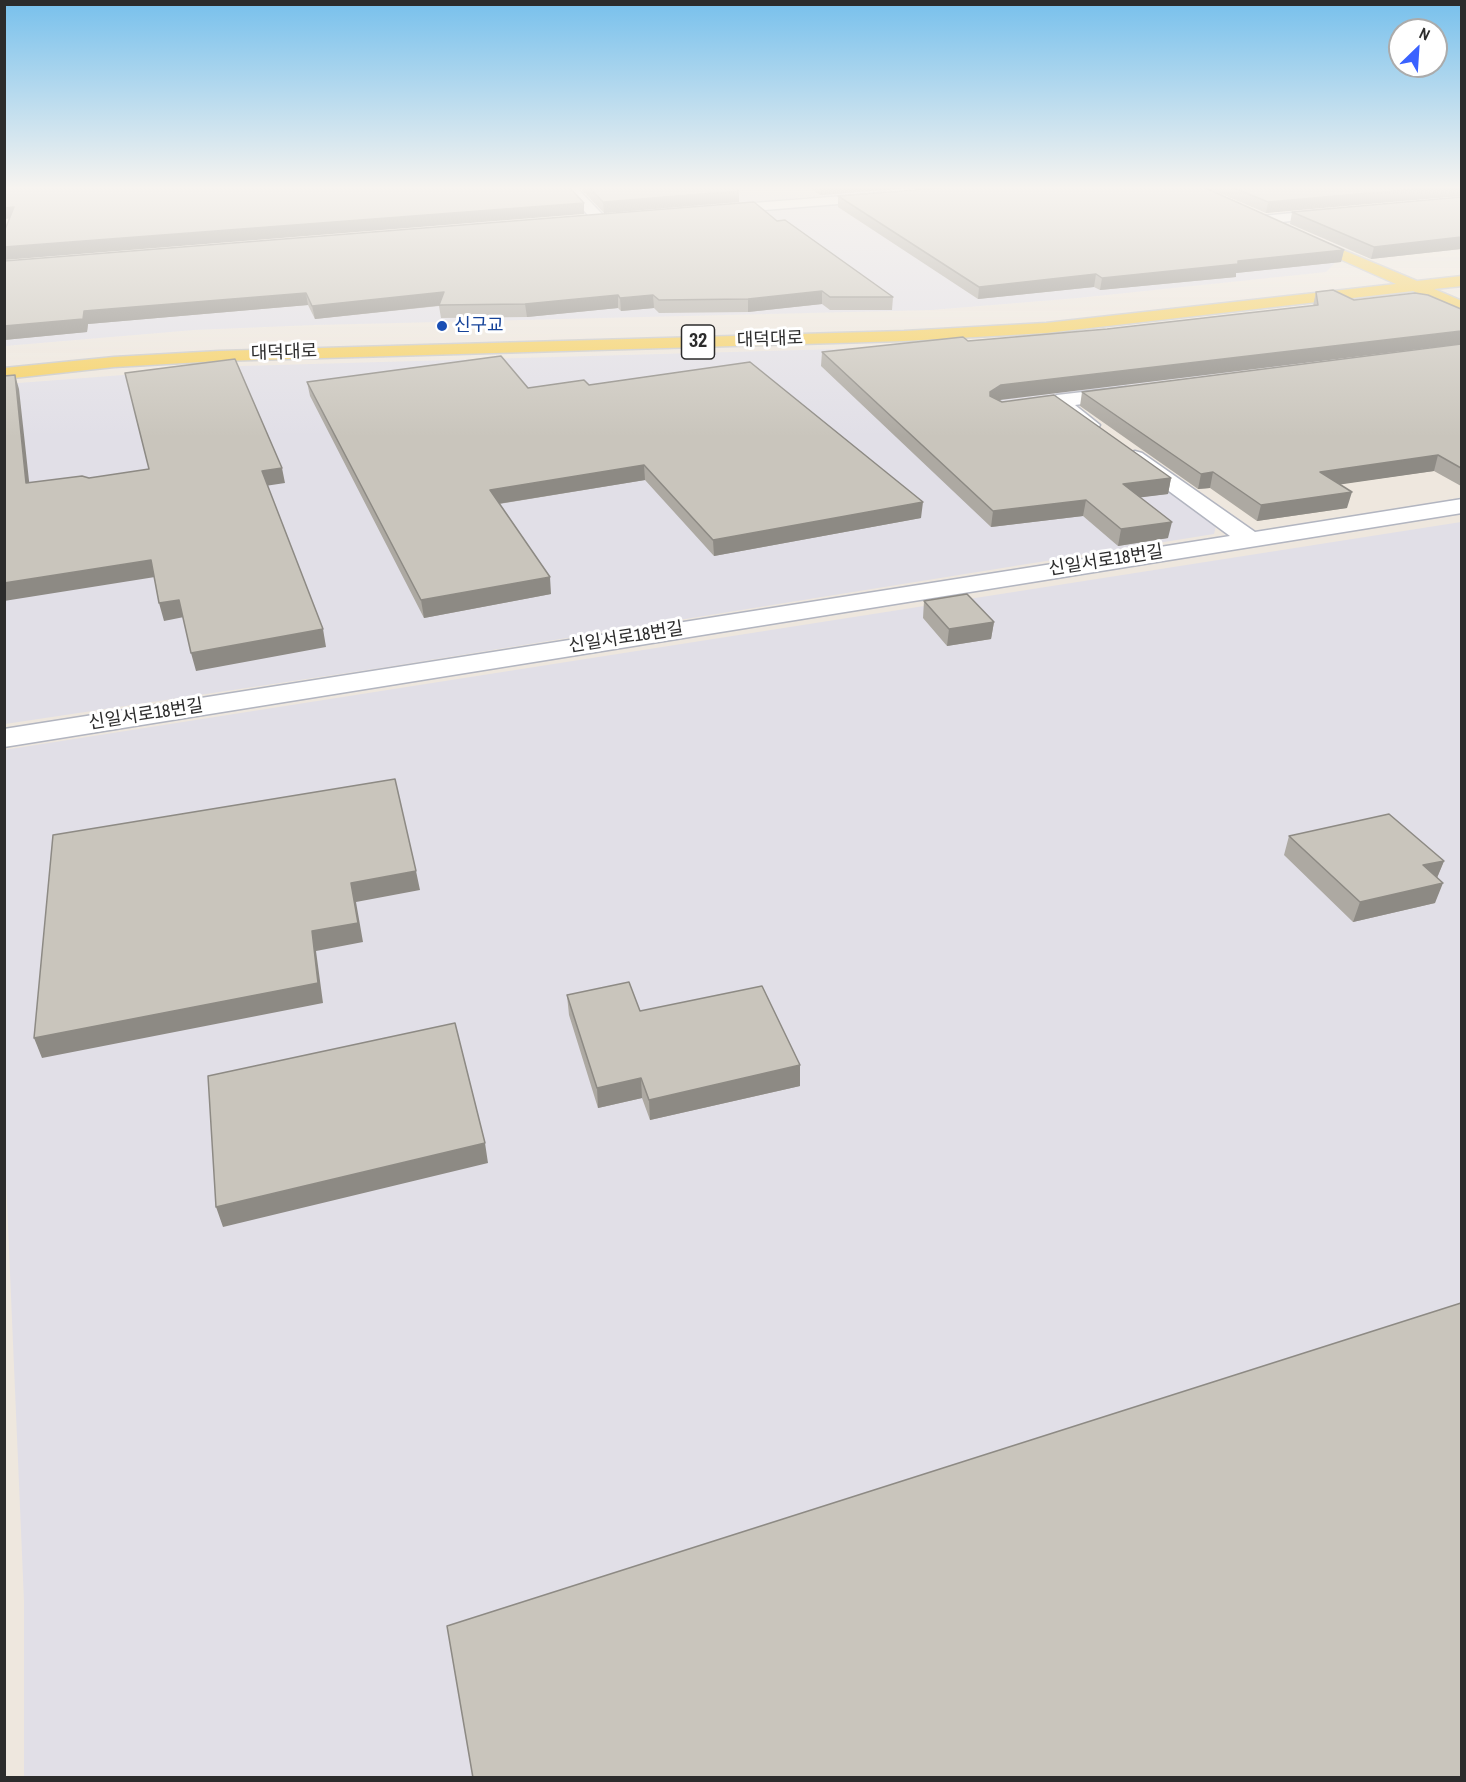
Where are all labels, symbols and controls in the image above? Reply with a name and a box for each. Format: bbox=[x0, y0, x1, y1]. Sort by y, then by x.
north arrow bbox=[1388, 18, 1448, 78]
text: N bbox=[1416, 22, 1434, 45]
place label: 신구교 bbox=[454, 315, 504, 337]
marker: 신구교 bbox=[435, 319, 449, 333]
road number: 32 bbox=[682, 325, 714, 359]
street label: 대덕대로 bbox=[737, 328, 803, 352]
street label: 대덕대로 bbox=[251, 341, 317, 365]
street label: 신일서로18번길 bbox=[1047, 541, 1165, 581]
street label: 신일서로18번길 bbox=[567, 618, 685, 658]
street label: 신일서로18번길 bbox=[87, 695, 205, 735]

